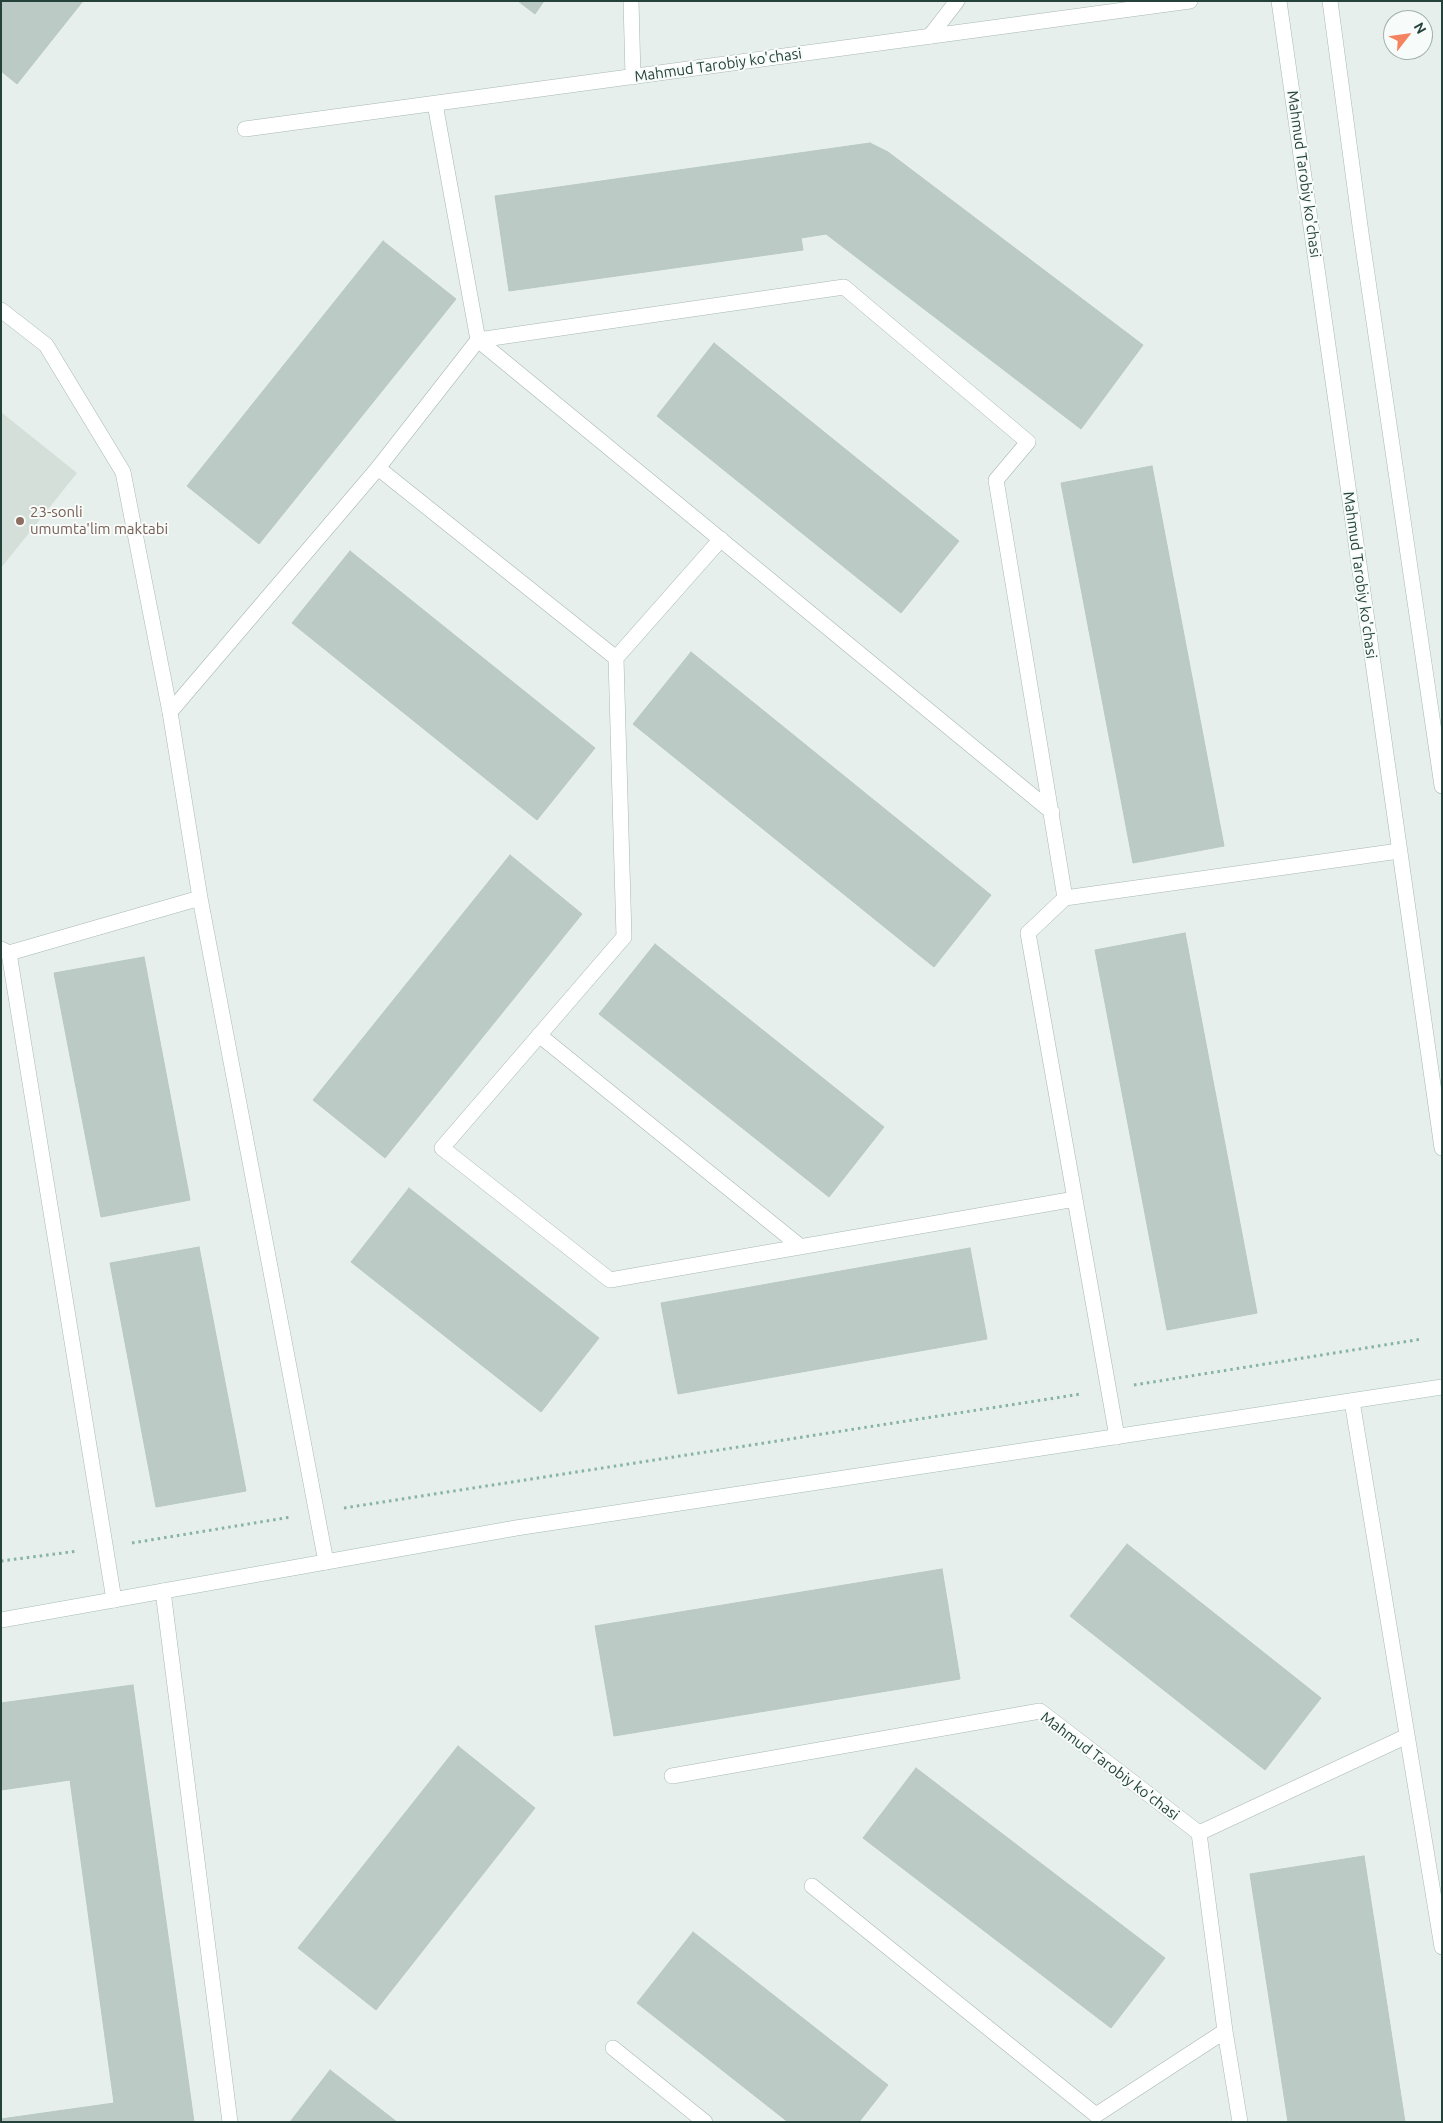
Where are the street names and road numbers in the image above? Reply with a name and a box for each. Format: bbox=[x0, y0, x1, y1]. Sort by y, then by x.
street label: Mahmud Tarobiy ko'chasi bbox=[633, 44, 803, 86]
street label: Mahmud Tarobiy ko'chasi bbox=[1283, 89, 1325, 259]
street label: Mahmud Tarobiy ko'chasi bbox=[1339, 490, 1381, 660]
street label: Mahmud Tarobiy ko'chasi bbox=[1037, 1708, 1183, 1824]

